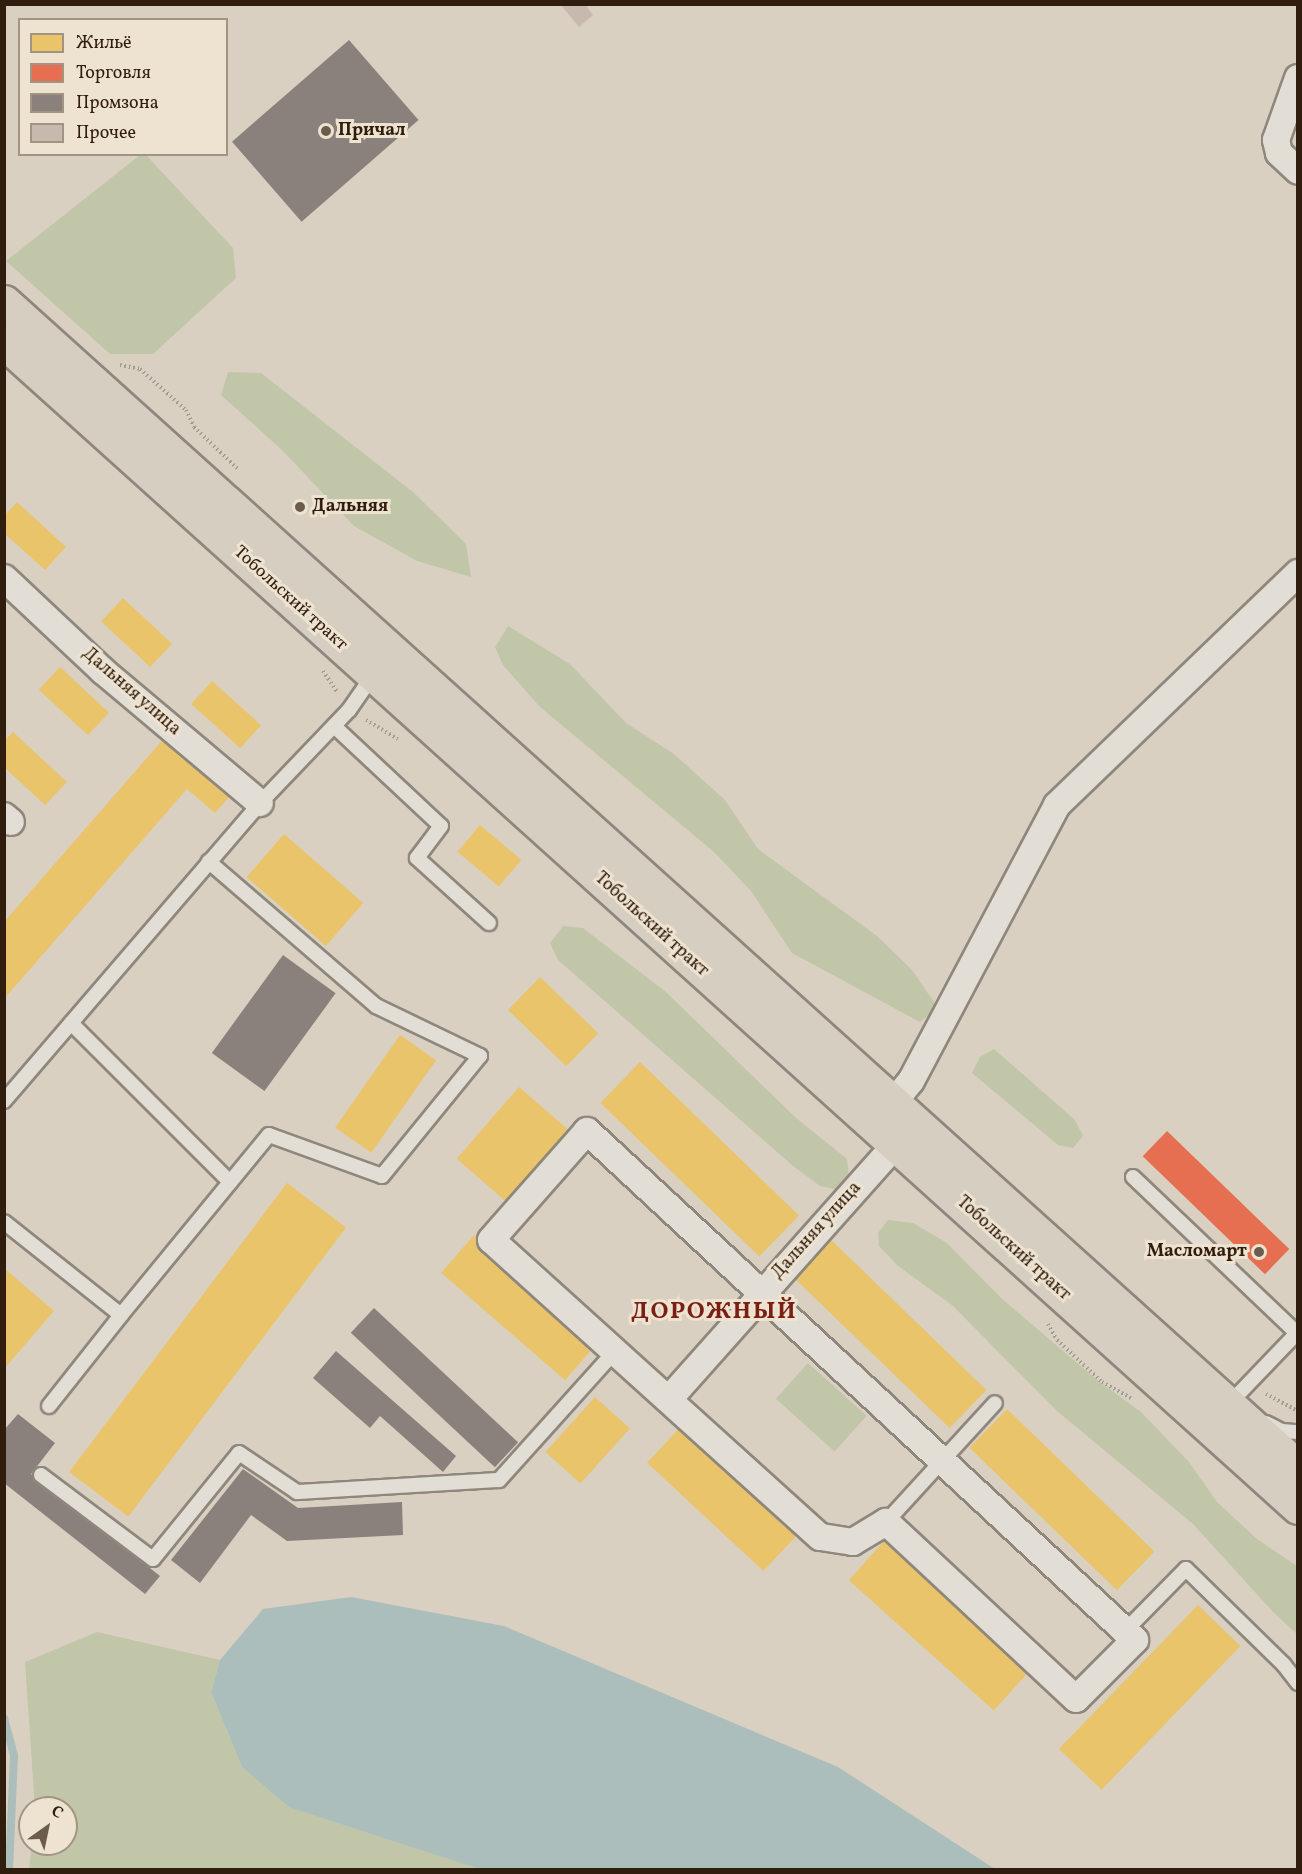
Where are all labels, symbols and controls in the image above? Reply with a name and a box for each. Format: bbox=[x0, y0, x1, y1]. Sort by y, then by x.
legend bbox=[18, 18, 228, 156]
text: Жильё bbox=[76, 31, 132, 56]
text: Торговля bbox=[76, 61, 151, 86]
text: Промзона bbox=[76, 91, 159, 116]
place label: Причал bbox=[338, 120, 406, 142]
text: Прочее bbox=[76, 121, 136, 146]
marker: Причал bbox=[319, 124, 333, 138]
place label: Дальняя bbox=[312, 496, 388, 518]
marker: Дальняя bbox=[293, 500, 307, 514]
street label: Тобольский тракт bbox=[228, 542, 352, 656]
street label: Дальняя улица bbox=[77, 643, 185, 741]
street label: Тобольский тракт bbox=[589, 868, 713, 982]
street label: Дальняя улица bbox=[767, 1178, 867, 1284]
street label: Тобольский тракт bbox=[951, 1192, 1075, 1306]
place label: Масломарт bbox=[1147, 1241, 1247, 1263]
marker: Масломарт bbox=[1252, 1245, 1266, 1259]
district label: ДОРОЖНЫЙ bbox=[631, 1299, 797, 1327]
north arrow bbox=[18, 1796, 78, 1856]
text: С bbox=[46, 1801, 67, 1825]

